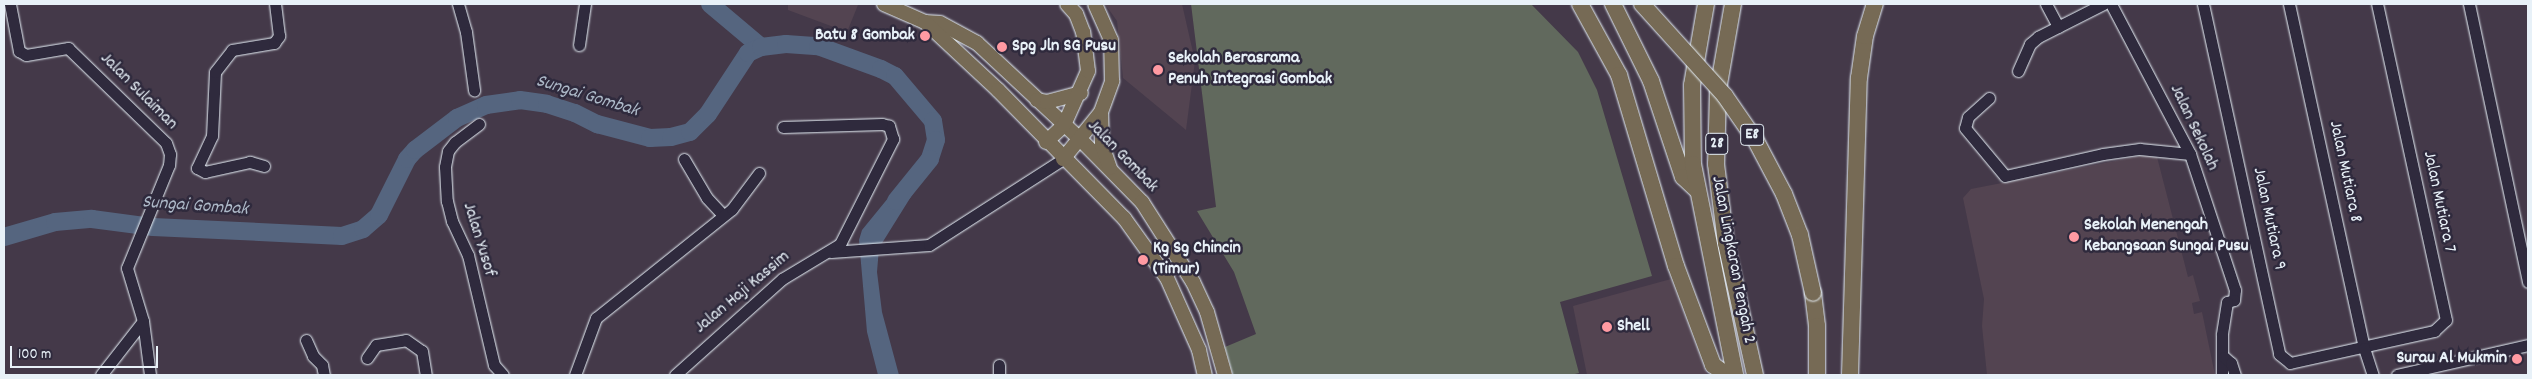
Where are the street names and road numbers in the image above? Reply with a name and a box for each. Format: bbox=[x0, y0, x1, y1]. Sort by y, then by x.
street label: Jalan Sulaiman bbox=[95, 49, 181, 135]
street label: Jalan Sekolah bbox=[2164, 82, 2222, 174]
street label: Jalan Gombak bbox=[1082, 116, 1162, 198]
street label: Jalan Mutiara 8 bbox=[2323, 119, 2365, 225]
road number: E8 bbox=[1740, 122, 1764, 148]
road number: 28 bbox=[1704, 130, 1730, 158]
street label: Jalan Mutiara 7 bbox=[2417, 149, 2459, 255]
street label: Jalan Mutiara 9 bbox=[2247, 166, 2289, 272]
street label: Jalan Lingkaran Tengah 2 bbox=[1705, 174, 1759, 346]
street label: Jalan Yusof bbox=[456, 200, 500, 280]
street label: Jalan Haji Kassim bbox=[691, 247, 795, 339]

